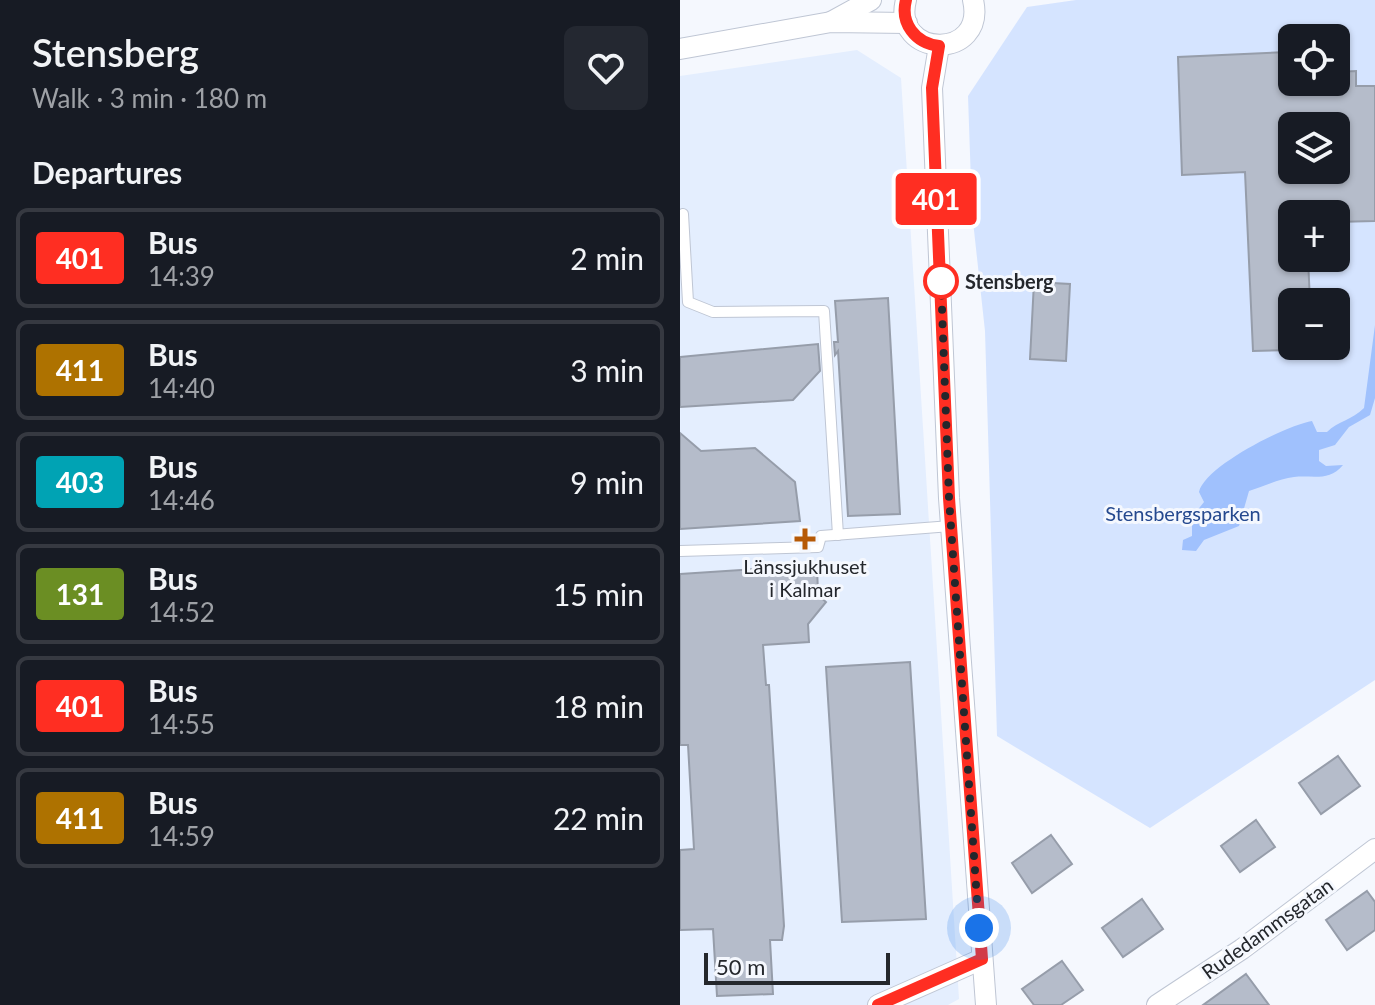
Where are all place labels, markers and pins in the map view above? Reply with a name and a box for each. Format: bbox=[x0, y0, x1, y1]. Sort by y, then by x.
marker: Stensberg bbox=[924, 264, 958, 298]
place label: Stensberg bbox=[965, 269, 1054, 293]
marker: Länssjukhuset i Kalmar bbox=[794, 528, 816, 550]
place label: Länssjukhuset i Kalmar bbox=[743, 554, 867, 601]

